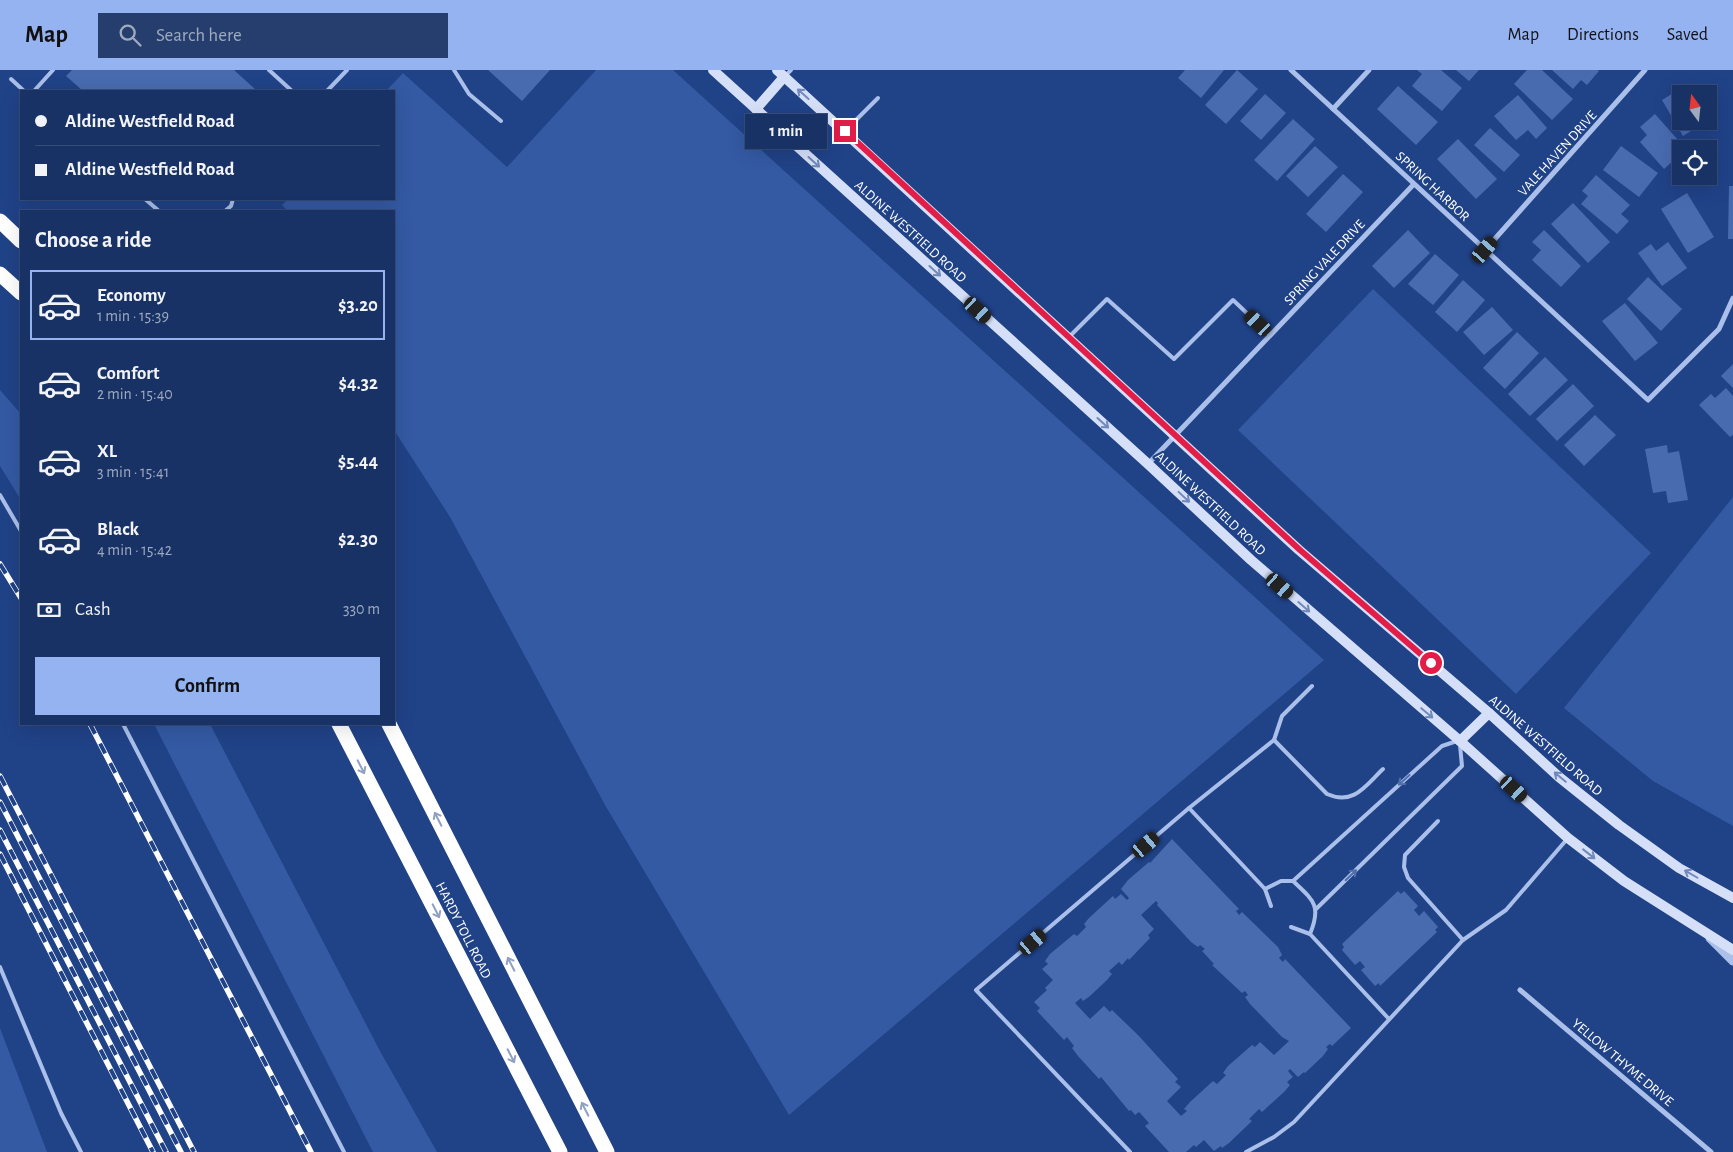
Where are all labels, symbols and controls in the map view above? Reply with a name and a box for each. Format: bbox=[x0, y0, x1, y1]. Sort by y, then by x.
search box bbox=[98, 13, 448, 58]
icon: search bbox=[116, 21, 144, 49]
text: Map bbox=[25, 23, 68, 47]
text: Search here bbox=[156, 26, 242, 45]
text: Map bbox=[1508, 26, 1539, 44]
text: Directions bbox=[1567, 26, 1639, 44]
text: Saved bbox=[1667, 26, 1708, 44]
north arrow bbox=[1672, 85, 1718, 130]
map controls bbox=[1672, 85, 1717, 185]
one-way arrow bbox=[797, 88, 810, 99]
street label: VALE HAVEN DRIVE bbox=[1516, 108, 1600, 199]
text: Aldine Westfield Road bbox=[65, 112, 235, 131]
callout: 1 min bbox=[745, 114, 828, 148]
route end bbox=[834, 120, 856, 142]
text: 1 min bbox=[769, 123, 803, 139]
button: locate bbox=[1672, 140, 1717, 185]
street label: SPRING HARBOR bbox=[1393, 149, 1472, 224]
one-way arrow bbox=[808, 156, 821, 168]
text: Aldine Westfield Road bbox=[65, 160, 235, 179]
street label: ALDINE WESTFIELD ROAD bbox=[852, 178, 969, 285]
street label: SPRING VALE DRIVE bbox=[1282, 217, 1368, 308]
text: Choose a ride bbox=[35, 229, 151, 251]
car bbox=[1469, 234, 1500, 266]
one-way arrow bbox=[928, 265, 941, 277]
icon: car bbox=[37, 283, 82, 328]
text: Economy bbox=[97, 286, 166, 305]
car bbox=[961, 294, 994, 326]
text: $3.20 bbox=[338, 296, 378, 315]
car bbox=[1241, 307, 1274, 339]
text: 1 min · 15:39 bbox=[97, 308, 169, 324]
icon: car bbox=[37, 361, 82, 406]
text: Comfort bbox=[97, 364, 159, 383]
text: $4.32 bbox=[338, 374, 378, 393]
text: 2 min · 15:40 bbox=[97, 386, 173, 402]
one-way arrow bbox=[1096, 417, 1109, 428]
icon: car bbox=[37, 439, 82, 484]
text: XL bbox=[97, 442, 117, 461]
street label: ALDINE WESTFIELD ROAD bbox=[1153, 449, 1268, 558]
text: $5.44 bbox=[338, 452, 378, 471]
text: 3 min · 15:41 bbox=[97, 464, 169, 480]
one-way arrow bbox=[1178, 491, 1190, 503]
icon: car bbox=[37, 517, 82, 562]
text: Black bbox=[97, 520, 139, 539]
text: $2.30 bbox=[338, 530, 378, 549]
text: 4 min · 15:42 bbox=[97, 542, 172, 558]
car bbox=[1263, 570, 1296, 602]
icon: cash bbox=[35, 596, 63, 624]
text: Cash bbox=[75, 600, 111, 619]
text: 330 m bbox=[343, 601, 380, 617]
one-way arrow bbox=[1297, 601, 1310, 612]
route start bbox=[1420, 652, 1442, 674]
button: Confirm bbox=[35, 657, 380, 715]
street label: ALDINE WESTFIELD ROAD bbox=[1486, 693, 1605, 799]
one-way arrow bbox=[1420, 707, 1433, 718]
one-way arrow bbox=[357, 759, 366, 774]
one-way arrow bbox=[1554, 772, 1567, 783]
car bbox=[1497, 773, 1530, 805]
one-way arrow bbox=[1398, 774, 1411, 786]
one-way arrow bbox=[433, 812, 442, 827]
car bbox=[1129, 830, 1162, 860]
one-way arrow bbox=[1582, 849, 1595, 860]
one-way arrow bbox=[1345, 869, 1357, 881]
one-way arrow bbox=[1683, 869, 1698, 879]
street label: HARDY TOLL ROAD bbox=[433, 880, 493, 981]
one-way arrow bbox=[431, 904, 441, 919]
car bbox=[1016, 927, 1049, 957]
one-way arrow bbox=[506, 957, 515, 972]
street label: YELLOW THYME DRIVE bbox=[1569, 1016, 1676, 1109]
one-way arrow bbox=[507, 1048, 516, 1063]
one-way arrow bbox=[580, 1101, 590, 1116]

